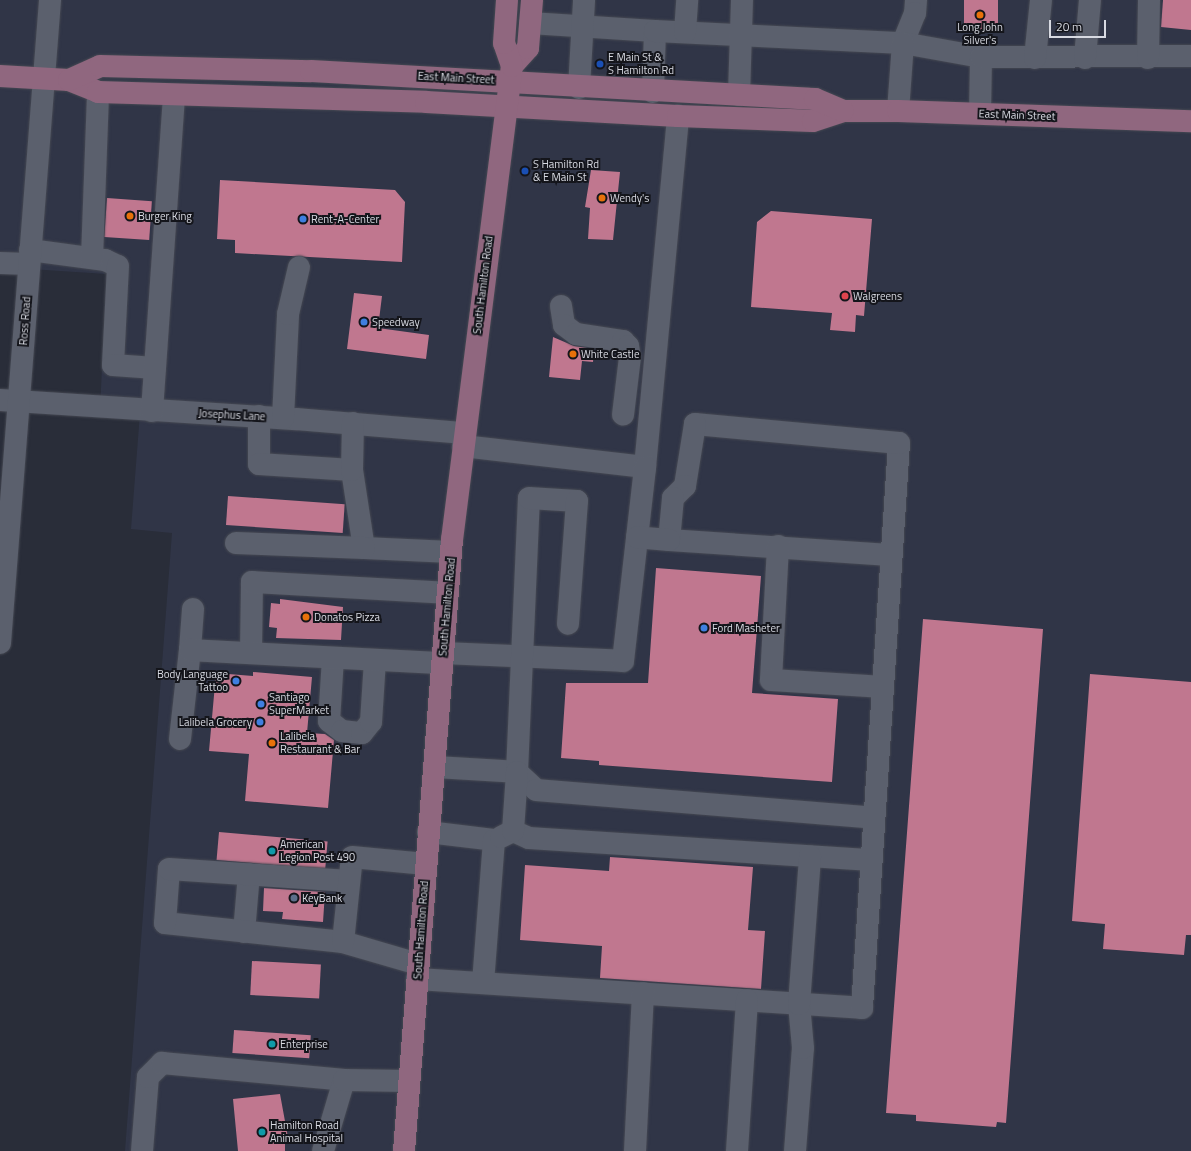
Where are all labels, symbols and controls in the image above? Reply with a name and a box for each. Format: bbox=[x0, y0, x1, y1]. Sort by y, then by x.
marker: Long John Silver's bbox=[975, 10, 985, 20]
scale bar bbox=[1051, 12, 1108, 38]
text: 20 m bbox=[1056, 17, 1082, 36]
place label: Long John Silver's bbox=[957, 21, 1003, 47]
place label: E Main St & S Hamilton Rd bbox=[608, 51, 674, 77]
marker: E Main St & S Hamilton Rd bbox=[595, 59, 605, 69]
street label: East Main Street bbox=[417, 69, 495, 87]
street label: East Main Street bbox=[978, 107, 1056, 123]
place label: S Hamilton Rd & E Main St bbox=[533, 158, 599, 184]
marker: S Hamilton Rd & E Main St bbox=[520, 166, 530, 176]
place label: Wendy's bbox=[610, 191, 649, 205]
marker: Wendy's bbox=[597, 193, 607, 203]
place label: Burger King bbox=[138, 209, 192, 223]
marker: Burger King bbox=[125, 211, 135, 221]
place label: Rent-A-Center bbox=[311, 212, 379, 226]
marker: Rent-A-Center bbox=[298, 214, 308, 224]
street label: South Hamilton Road bbox=[470, 235, 496, 335]
place label: Walgreens bbox=[853, 289, 902, 303]
marker: Walgreens bbox=[840, 291, 850, 301]
street label: Ross Road bbox=[17, 296, 33, 346]
place label: Speedway bbox=[372, 315, 420, 329]
marker: Speedway bbox=[359, 317, 369, 327]
place label: White Castle bbox=[581, 347, 639, 361]
marker: White Castle bbox=[568, 349, 578, 359]
street label: Josephus Lane bbox=[198, 407, 266, 423]
street label: South Hamilton Road bbox=[436, 557, 458, 657]
place label: Donatos Pizza bbox=[314, 610, 380, 624]
marker: Donatos Pizza bbox=[301, 612, 311, 622]
place label: Ford Masheter bbox=[712, 621, 780, 635]
marker: Ford Masheter bbox=[699, 623, 709, 633]
place label: Body Language Tattoo bbox=[157, 668, 228, 694]
marker: Body Language Tattoo bbox=[231, 676, 241, 686]
place label: Santiago SuperMarket bbox=[269, 691, 329, 717]
marker: Santiago SuperMarket bbox=[256, 699, 266, 709]
place label: Lalibela Grocery bbox=[179, 715, 252, 729]
marker: Lalibela Grocery bbox=[255, 717, 265, 727]
place label: Lalibela Restaurant & Bar bbox=[280, 730, 360, 756]
marker: Lalibela Restaurant & Bar bbox=[267, 738, 277, 748]
place label: American Legion Post 490 bbox=[280, 838, 355, 864]
marker: American Legion Post 490 bbox=[267, 846, 277, 856]
street label: South Hamilton Road bbox=[411, 880, 431, 980]
place label: KeyBank bbox=[302, 891, 342, 905]
marker: KeyBank bbox=[289, 893, 299, 903]
place label: Enterprise bbox=[280, 1037, 328, 1051]
marker: Enterprise bbox=[267, 1039, 277, 1049]
place label: Hamilton Road Animal Hospital bbox=[270, 1119, 343, 1145]
marker: Hamilton Road Animal Hospital bbox=[257, 1127, 267, 1137]

